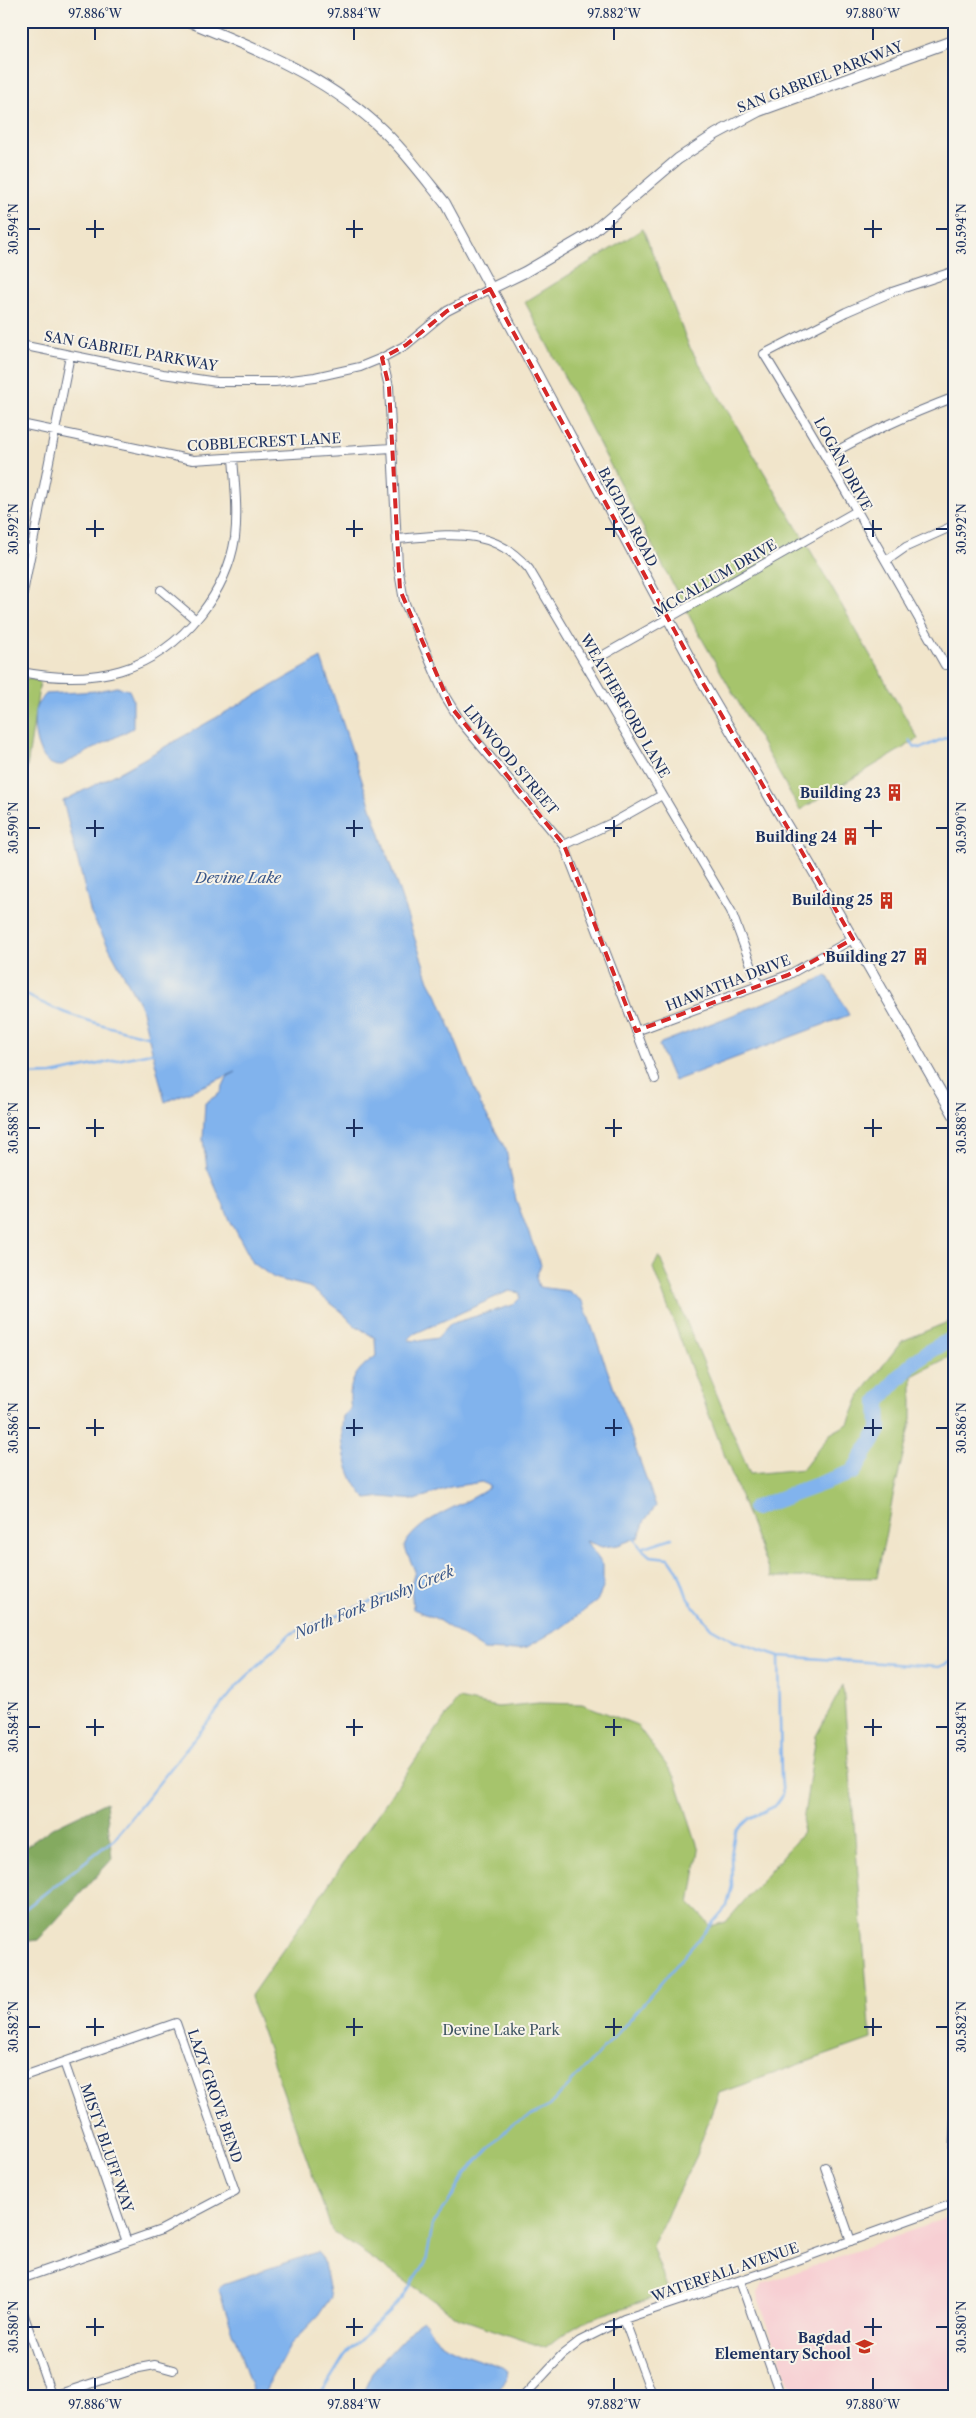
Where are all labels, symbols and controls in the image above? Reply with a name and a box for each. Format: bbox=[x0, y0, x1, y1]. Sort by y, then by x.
text: 97.886°W bbox=[68, 6, 123, 21]
text: 97.884°W bbox=[327, 6, 382, 21]
text: 97.882°W bbox=[587, 6, 642, 21]
text: 97.880°W bbox=[846, 6, 901, 21]
street label: SAN GABRIEL PARKWAY bbox=[735, 37, 906, 117]
text: 30.594°N bbox=[6, 203, 21, 255]
text: 30.594°N bbox=[954, 203, 969, 255]
street label: SAN GABRIEL PARKWAY bbox=[43, 327, 220, 375]
street label: LOGAN DRIVE bbox=[810, 414, 876, 514]
street label: COBBLECREST LANE bbox=[187, 429, 341, 455]
street label: BAGDAD ROAD bbox=[594, 464, 662, 570]
text: 30.592°N bbox=[6, 503, 21, 555]
text: 30.592°N bbox=[954, 503, 969, 555]
street label: MCCALLUM DRIVE bbox=[650, 535, 780, 621]
street label: WEATHERFORD LANE bbox=[576, 630, 674, 781]
street label: LINWOOD STREET bbox=[460, 701, 563, 819]
building icon: Building 23 bbox=[885, 783, 905, 803]
place label: Building 23 bbox=[800, 784, 881, 802]
text: 30.590°N bbox=[6, 802, 21, 854]
text: 30.590°N bbox=[954, 802, 969, 854]
building icon: Building 24 bbox=[841, 827, 861, 847]
place label: Building 24 bbox=[755, 828, 837, 846]
water label: Devine Lake bbox=[194, 868, 282, 887]
building icon: Building 25 bbox=[877, 890, 897, 910]
place label: Building 25 bbox=[792, 891, 873, 909]
building icon: Building 27 bbox=[910, 947, 930, 967]
place label: Building 27 bbox=[825, 948, 907, 966]
street label: HIAWATHA DRIVE bbox=[663, 951, 793, 1015]
text: 30.588°N bbox=[6, 1102, 21, 1154]
text: 30.588°N bbox=[954, 1102, 969, 1154]
text: 30.586°N bbox=[6, 1402, 21, 1454]
text: 30.586°N bbox=[954, 1402, 969, 1454]
water label: North Fork Brushy Creek bbox=[290, 1561, 457, 1643]
text: 30.584°N bbox=[6, 1701, 21, 1753]
text: 30.584°N bbox=[954, 1701, 969, 1753]
text: 30.582°N bbox=[6, 2001, 21, 2053]
text: 30.582°N bbox=[954, 2001, 969, 2053]
park label: Devine Lake Park bbox=[442, 2021, 560, 2039]
street label: LAZY GROVE BEND bbox=[184, 2027, 246, 2165]
street label: MISTY BLUFF WAY bbox=[76, 2081, 138, 2216]
street label: WATERFALL AVENUE bbox=[648, 2238, 801, 2306]
text: 30.580°N bbox=[6, 2301, 21, 2353]
text: 30.580°N bbox=[954, 2301, 969, 2353]
place label: Bagdad Elementary School bbox=[714, 2329, 852, 2363]
school or university icon: Bagdad Elementary School bbox=[855, 2336, 875, 2356]
text: 97.886°W bbox=[68, 2397, 123, 2412]
text: 97.884°W bbox=[327, 2397, 382, 2412]
text: 97.882°W bbox=[587, 2397, 642, 2412]
text: 97.880°W bbox=[846, 2397, 901, 2412]

